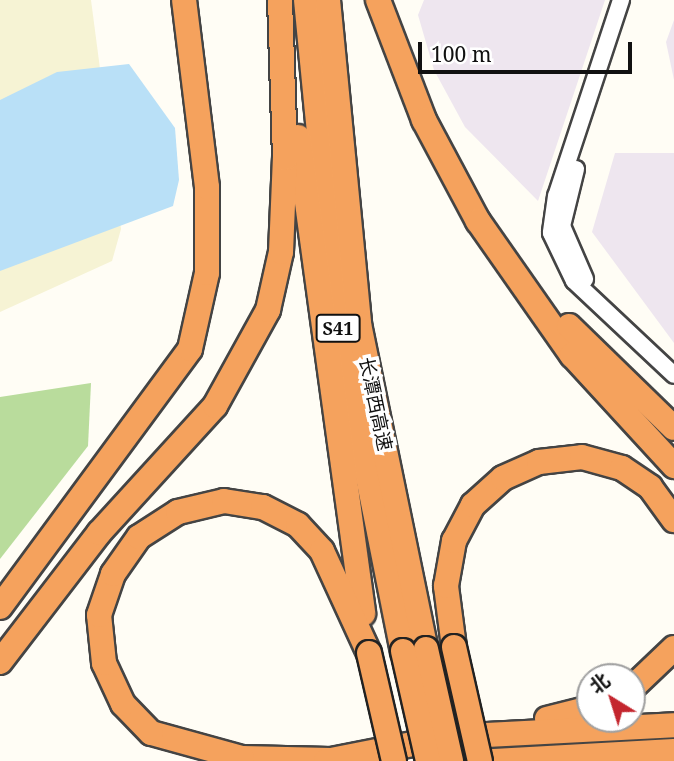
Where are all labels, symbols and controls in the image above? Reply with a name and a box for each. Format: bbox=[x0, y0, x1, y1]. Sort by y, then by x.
scale bar bbox=[422, 28, 636, 72]
text: 100 m bbox=[431, 40, 492, 68]
road number: S41 bbox=[315, 314, 361, 342]
street label: 长潭西高速 bbox=[354, 355, 396, 453]
north arrow bbox=[576, 663, 646, 733]
text: 北 bbox=[584, 667, 615, 699]

